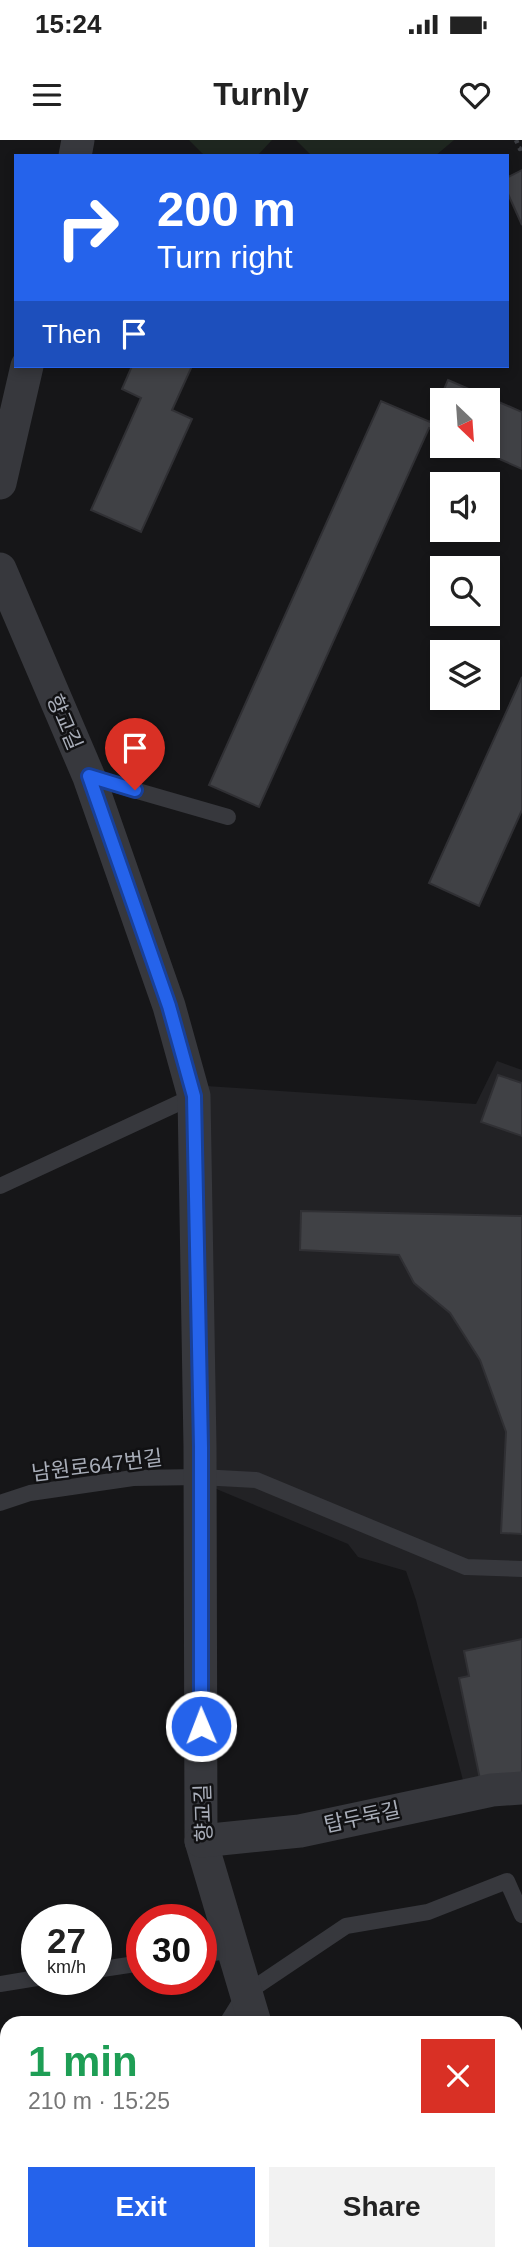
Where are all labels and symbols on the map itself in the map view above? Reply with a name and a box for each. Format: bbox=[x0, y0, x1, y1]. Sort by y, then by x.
north arrow bbox=[430, 388, 500, 458]
street label: 향교길 bbox=[43, 691, 87, 753]
pin bbox=[105, 718, 165, 790]
street label: 남원로647번길 bbox=[30, 1446, 164, 1484]
position arrow bbox=[164, 1689, 238, 1763]
street label: 향교길 bbox=[190, 1784, 216, 1842]
street label: 탑두둑길 bbox=[322, 1798, 402, 1836]
speed limit sign: 30 bbox=[126, 1904, 217, 1995]

